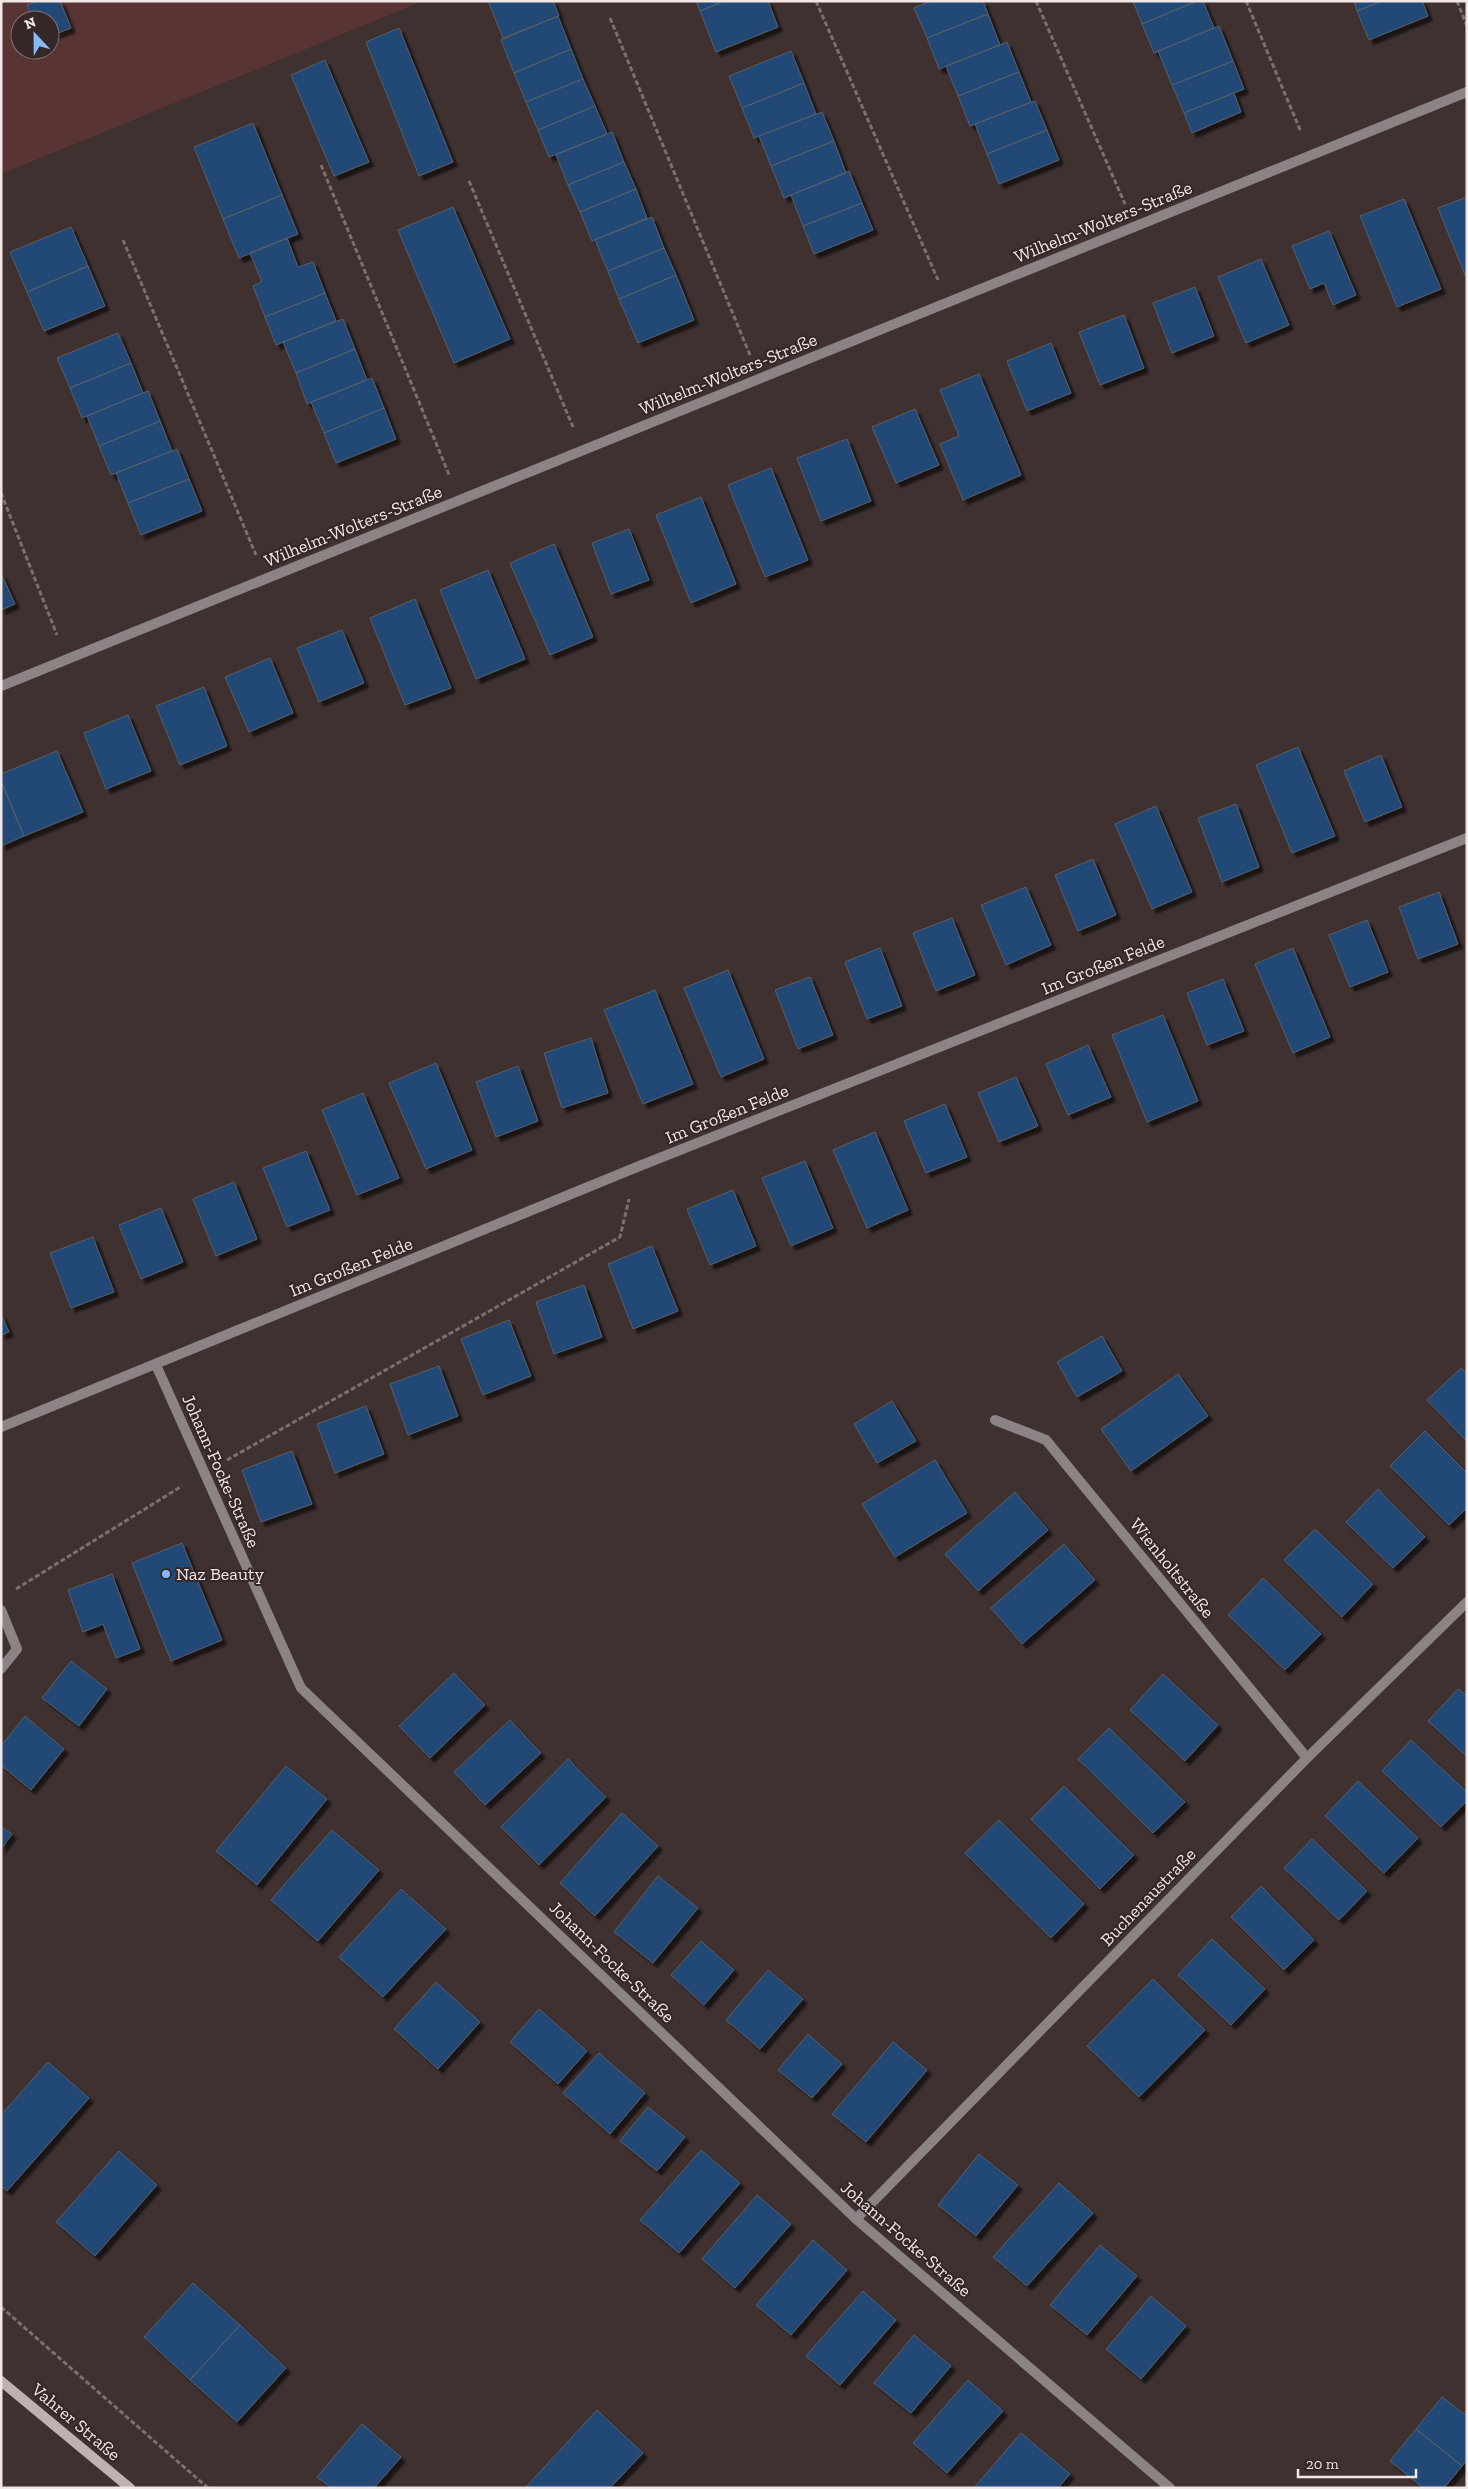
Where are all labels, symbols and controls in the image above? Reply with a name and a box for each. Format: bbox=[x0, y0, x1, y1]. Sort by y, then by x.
north arrow bbox=[10, 10, 60, 60]
text: N bbox=[22, 13, 39, 33]
street label: Wilhelm-Wolters-Straße bbox=[1011, 176, 1195, 268]
street label: Wilhelm-Wolters-Straße bbox=[636, 328, 820, 420]
street label: Wilhelm-Wolters-Straße bbox=[261, 480, 445, 572]
street label: Im Großen Felde bbox=[1038, 930, 1168, 1000]
street label: Im Großen Felde bbox=[662, 1079, 792, 1149]
street label: Im Großen Felde bbox=[286, 1232, 416, 1302]
street label: Johann-Focke-Straße bbox=[177, 1391, 265, 1551]
street label: Wienholtstraße bbox=[1125, 1514, 1219, 1622]
place label: Naz Beauty bbox=[176, 1563, 265, 1585]
marker: Naz Beauty bbox=[160, 1568, 172, 1580]
street label: Buchenaustraße bbox=[1096, 1843, 1200, 1951]
street label: Johann-Focke-Straße bbox=[545, 1897, 679, 2027]
street label: Johann-Focke-Straße bbox=[836, 2176, 976, 2302]
street label: Vahrer Straße bbox=[26, 2378, 125, 2466]
scale bar bbox=[1298, 2446, 1416, 2478]
text: 20 m bbox=[1306, 2455, 1339, 2473]

